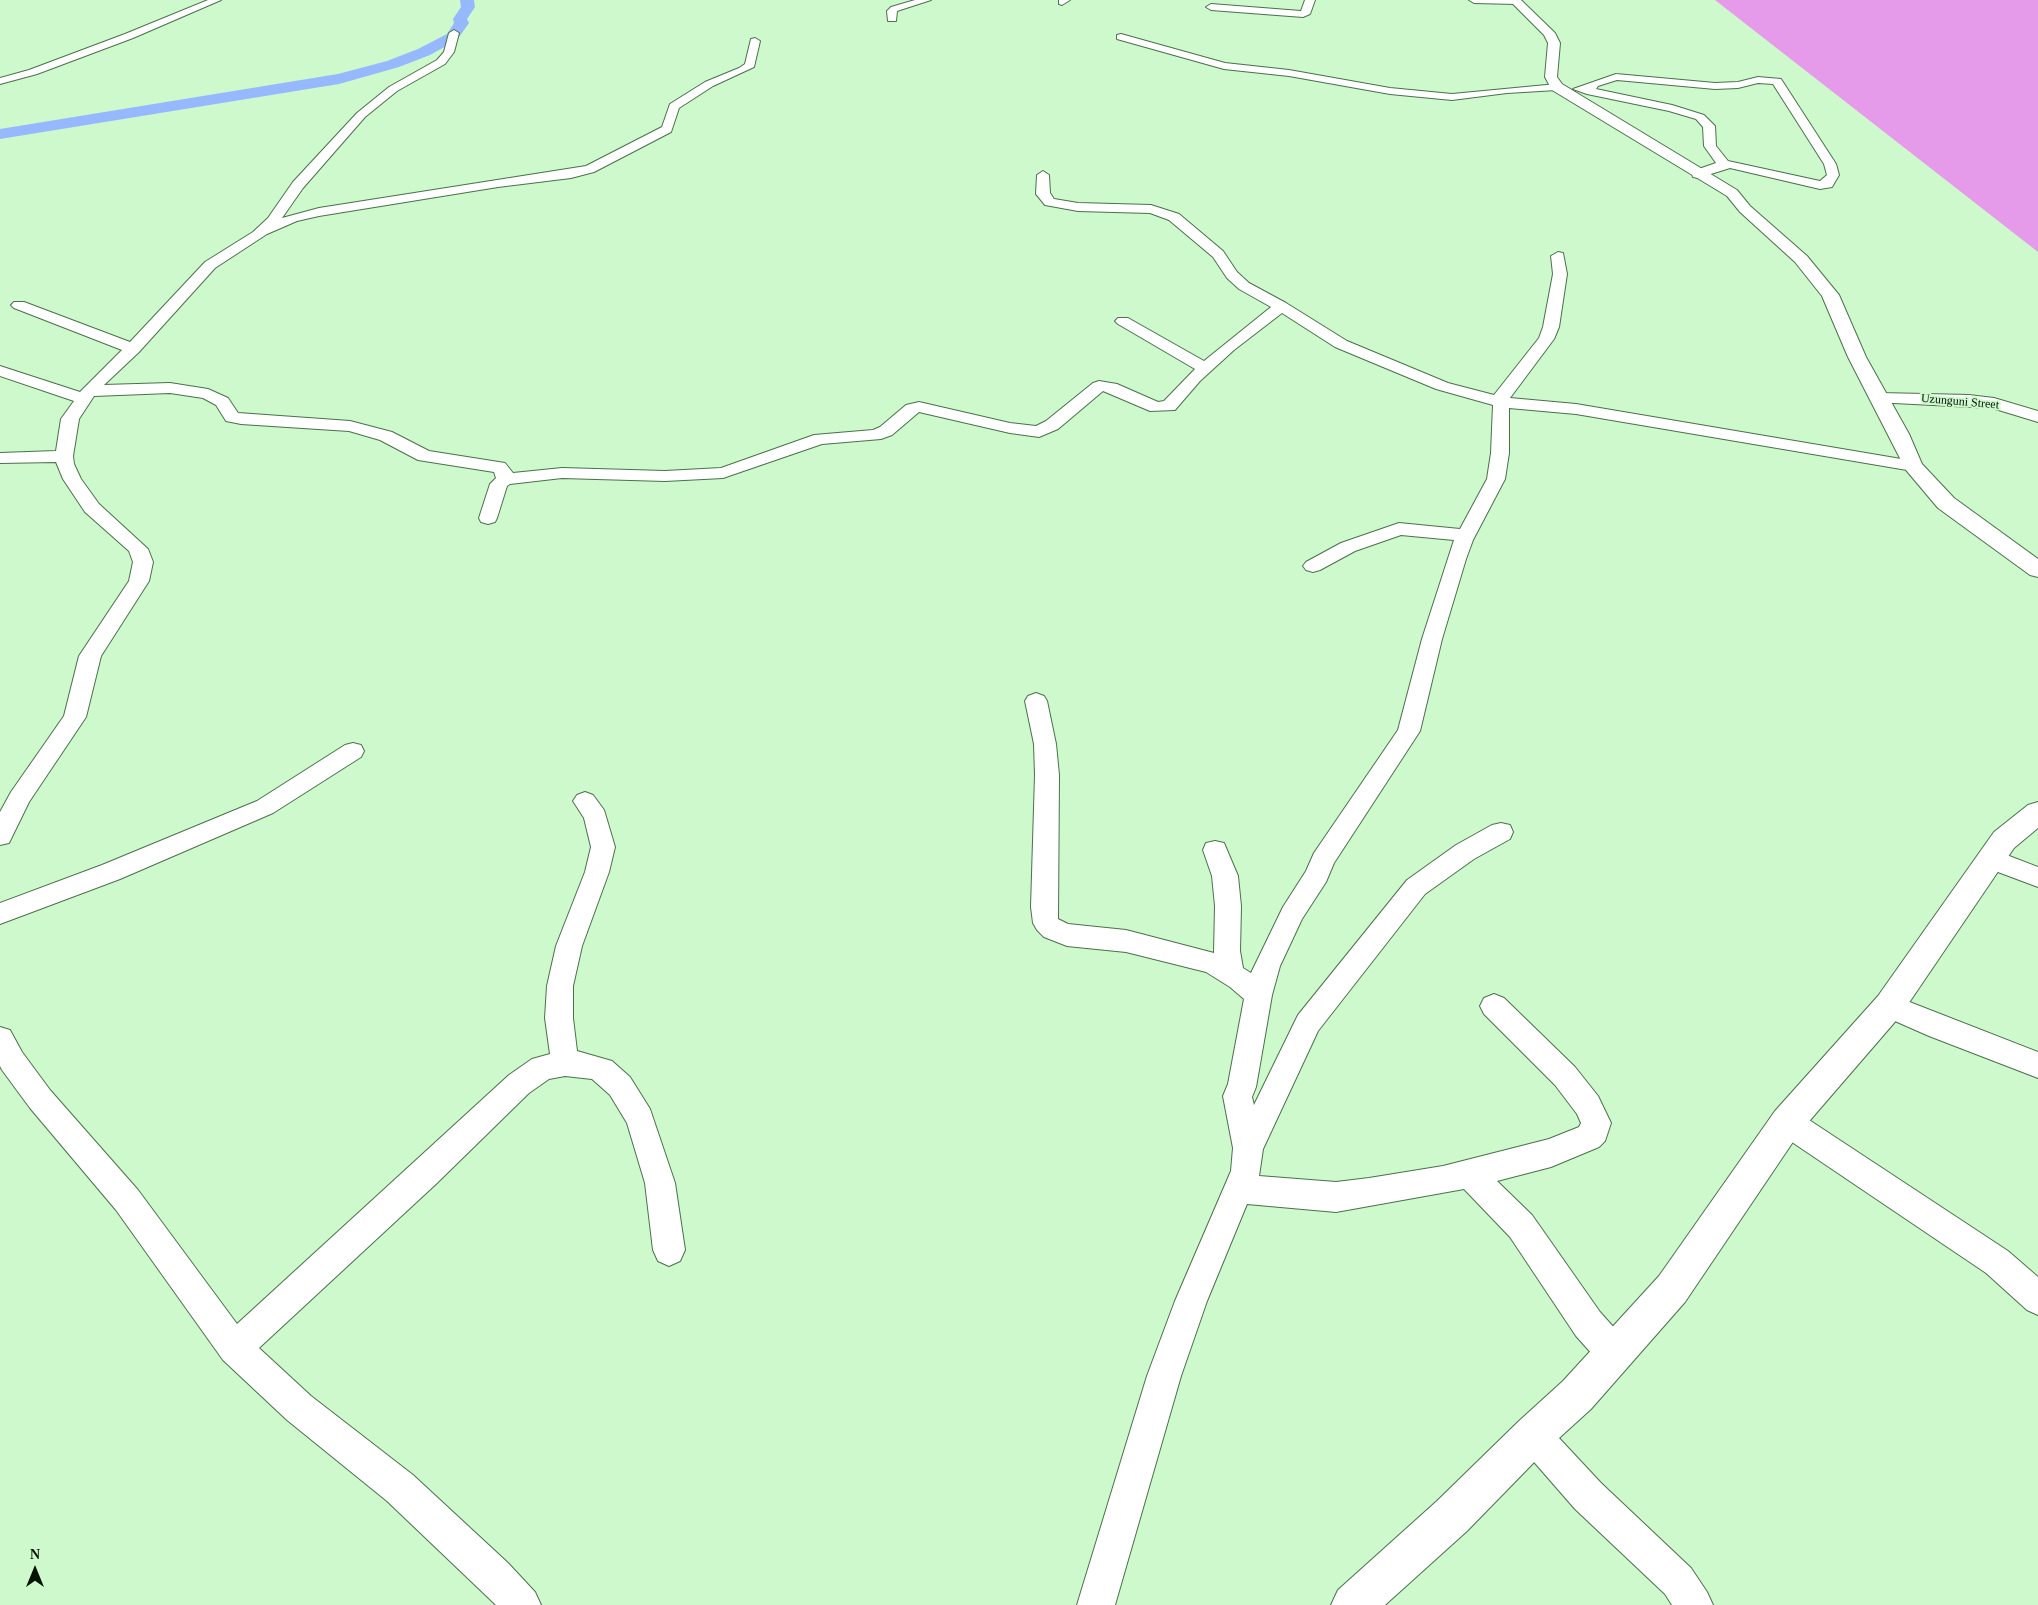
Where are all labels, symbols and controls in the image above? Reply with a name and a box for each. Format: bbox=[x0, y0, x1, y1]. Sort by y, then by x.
street label: Uzunguni Street bbox=[1920, 391, 2000, 413]
north arrow bbox=[10, 1545, 60, 1595]
text: N bbox=[30, 1547, 40, 1562]

